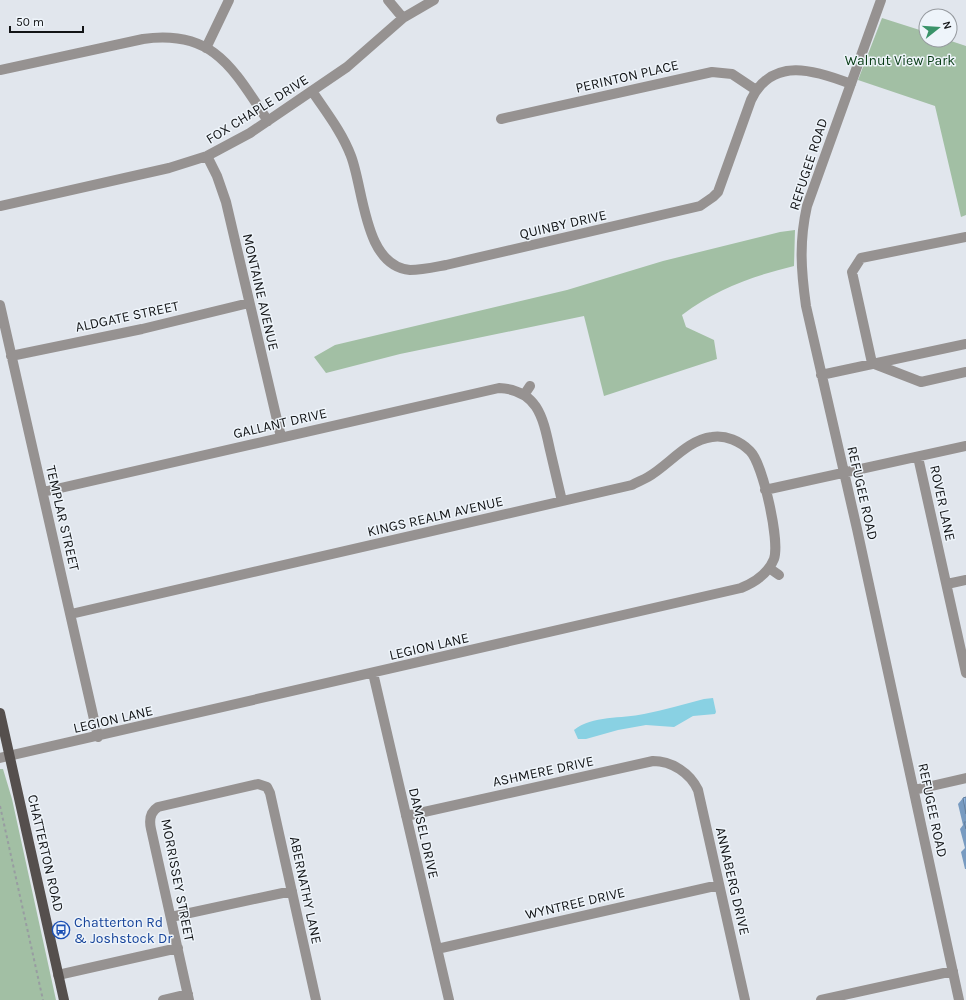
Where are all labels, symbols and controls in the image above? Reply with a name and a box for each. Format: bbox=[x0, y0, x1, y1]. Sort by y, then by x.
scale bar bbox=[10, 8, 83, 34]
north arrow bbox=[918, 8, 958, 48]
text: 50 m bbox=[16, 15, 44, 29]
text: N bbox=[940, 20, 954, 31]
park label: Walnut View Park bbox=[845, 52, 955, 69]
street label: PERINTON PLACE bbox=[574, 56, 680, 97]
street label: FOX CHAPLE DRIVE bbox=[203, 71, 312, 148]
street label: REFUGEE ROAD bbox=[786, 116, 831, 212]
street label: QUINBY DRIVE bbox=[518, 206, 608, 243]
street label: MONTAINE AVENUE bbox=[239, 232, 282, 352]
street label: ALDGATE STREET bbox=[74, 297, 180, 336]
street label: GALLANT DRIVE bbox=[232, 404, 329, 443]
street label: REFUGEE ROAD bbox=[843, 444, 882, 542]
street label: TEMPLAR STREET bbox=[42, 464, 83, 573]
street label: ROVER LANE bbox=[926, 464, 959, 543]
street label: KINGS REALM AVENUE bbox=[365, 493, 505, 540]
street label: LEGION LANE bbox=[388, 629, 471, 664]
street label: LEGION LANE bbox=[72, 702, 155, 737]
street label: ASHMERE DRIVE bbox=[491, 752, 595, 790]
street label: REFUGEE ROAD bbox=[914, 761, 951, 859]
street label: DAMSEL DRIVE bbox=[405, 786, 442, 880]
street label: CHATTERTON ROAD bbox=[24, 793, 67, 913]
street label: MORRISSEY STREET bbox=[157, 817, 198, 943]
street label: ANNABERG DRIVE bbox=[712, 826, 753, 937]
street label: ABERNATHY LANE bbox=[286, 835, 325, 945]
street label: WYNTREE DRIVE bbox=[524, 884, 627, 923]
place label: Chatterton Rd & Joshstock Dr bbox=[74, 914, 173, 947]
bus stop icon: Chatterton Rd & Joshstock Dr bbox=[51, 920, 71, 940]

